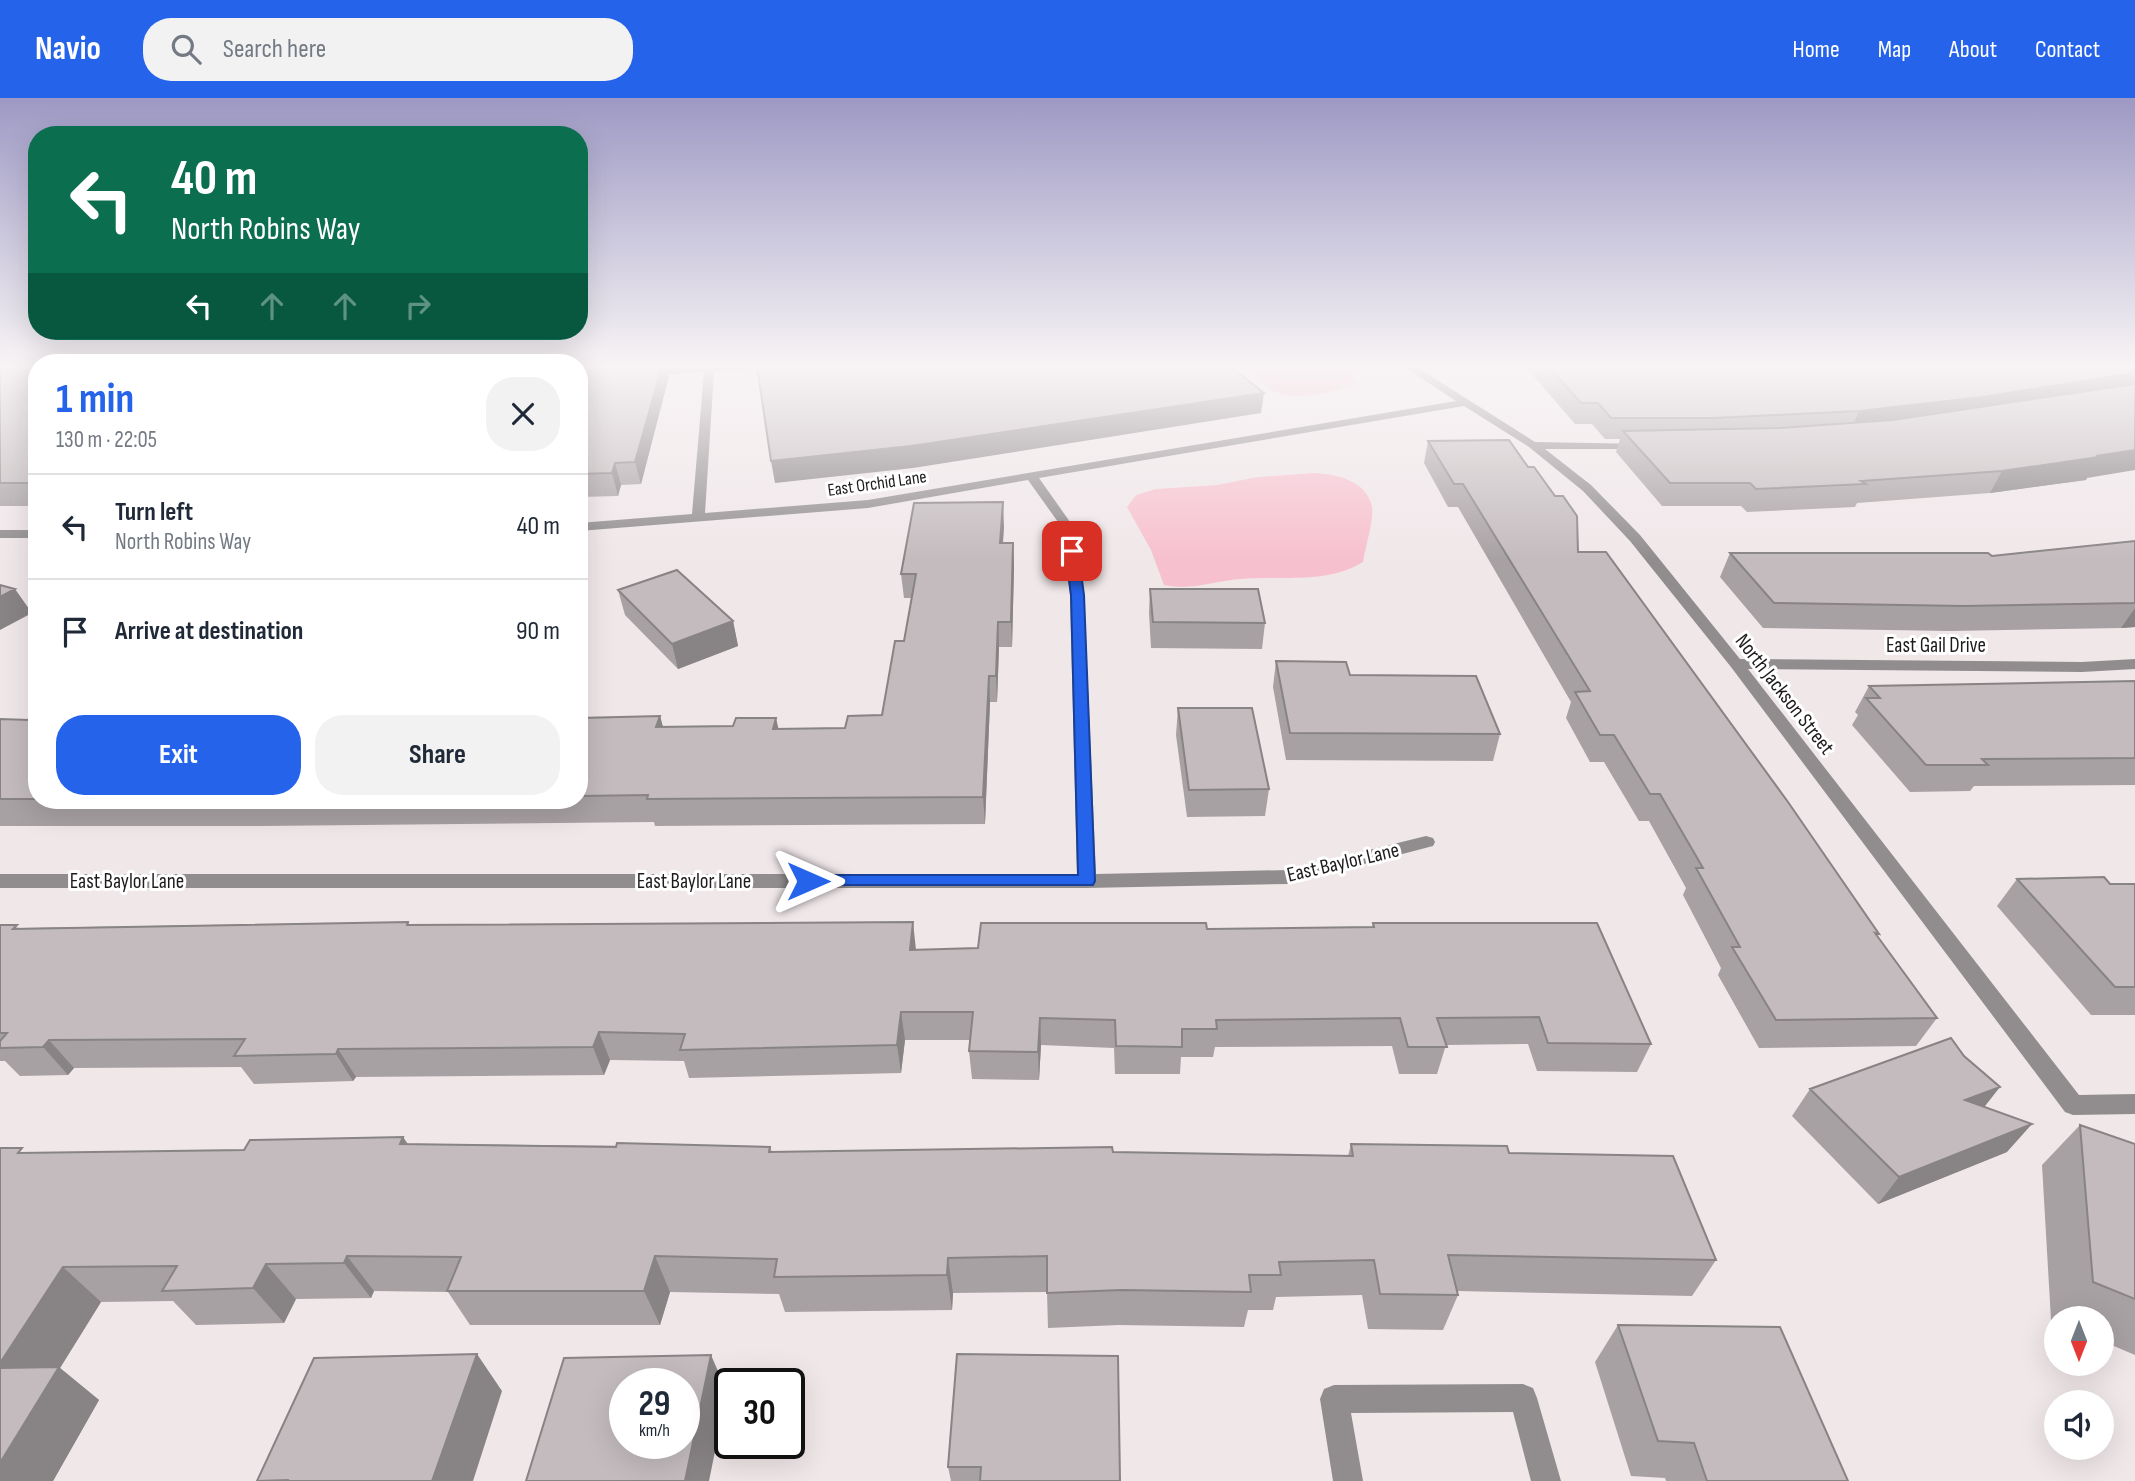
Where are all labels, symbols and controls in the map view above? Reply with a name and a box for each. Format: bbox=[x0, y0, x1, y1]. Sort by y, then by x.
search box bbox=[143, 18, 633, 81]
text: Navio bbox=[35, 29, 101, 69]
icon: search bbox=[167, 30, 205, 68]
text: Search here bbox=[223, 34, 326, 65]
text: Home bbox=[1792, 35, 1840, 64]
text: Map bbox=[1878, 35, 1911, 64]
text: About bbox=[1949, 35, 1997, 64]
text: Contact bbox=[2035, 35, 2100, 64]
text: 40 m bbox=[171, 150, 257, 209]
icon: left bbox=[56, 154, 147, 245]
text: North Robins Way bbox=[171, 210, 360, 249]
icon: left bbox=[180, 287, 218, 325]
icon: ahead bbox=[253, 287, 291, 325]
icon: ahead bbox=[326, 287, 364, 325]
icon: right bbox=[399, 287, 437, 325]
text: 1 min bbox=[56, 374, 134, 425]
button: close bbox=[486, 377, 560, 451]
text: 130 m · 22:05 bbox=[56, 426, 157, 454]
street label: East Orchid Lane bbox=[826, 466, 928, 501]
text: Turn left bbox=[115, 497, 193, 528]
icon: left bbox=[56, 508, 94, 546]
text: 40 m bbox=[517, 511, 560, 542]
pin bbox=[1042, 521, 1102, 581]
text: North Robins Way bbox=[115, 528, 251, 556]
icon: arrive bbox=[1053, 532, 1091, 570]
icon: arrive bbox=[56, 613, 94, 651]
text: Arrive at destination bbox=[115, 616, 303, 647]
text: 90 m bbox=[516, 616, 560, 647]
street label: North Jackson Street bbox=[1730, 629, 1839, 759]
street label: East Gail Drive bbox=[1886, 633, 1986, 658]
button: Exit bbox=[56, 715, 301, 795]
button: Share bbox=[315, 715, 560, 795]
street label: East Baylor Lane bbox=[1285, 837, 1402, 888]
position arrow bbox=[771, 844, 845, 918]
street label: East Baylor Lane bbox=[70, 869, 184, 894]
street label: East Baylor Lane bbox=[637, 869, 751, 894]
north arrow bbox=[2044, 1306, 2114, 1376]
map controls bbox=[2044, 1306, 2114, 1460]
speed limit sign: 30 bbox=[714, 1368, 805, 1459]
text: 29 bbox=[639, 1383, 670, 1426]
button: sound bbox=[2044, 1390, 2114, 1460]
text: km/h bbox=[639, 1420, 670, 1441]

